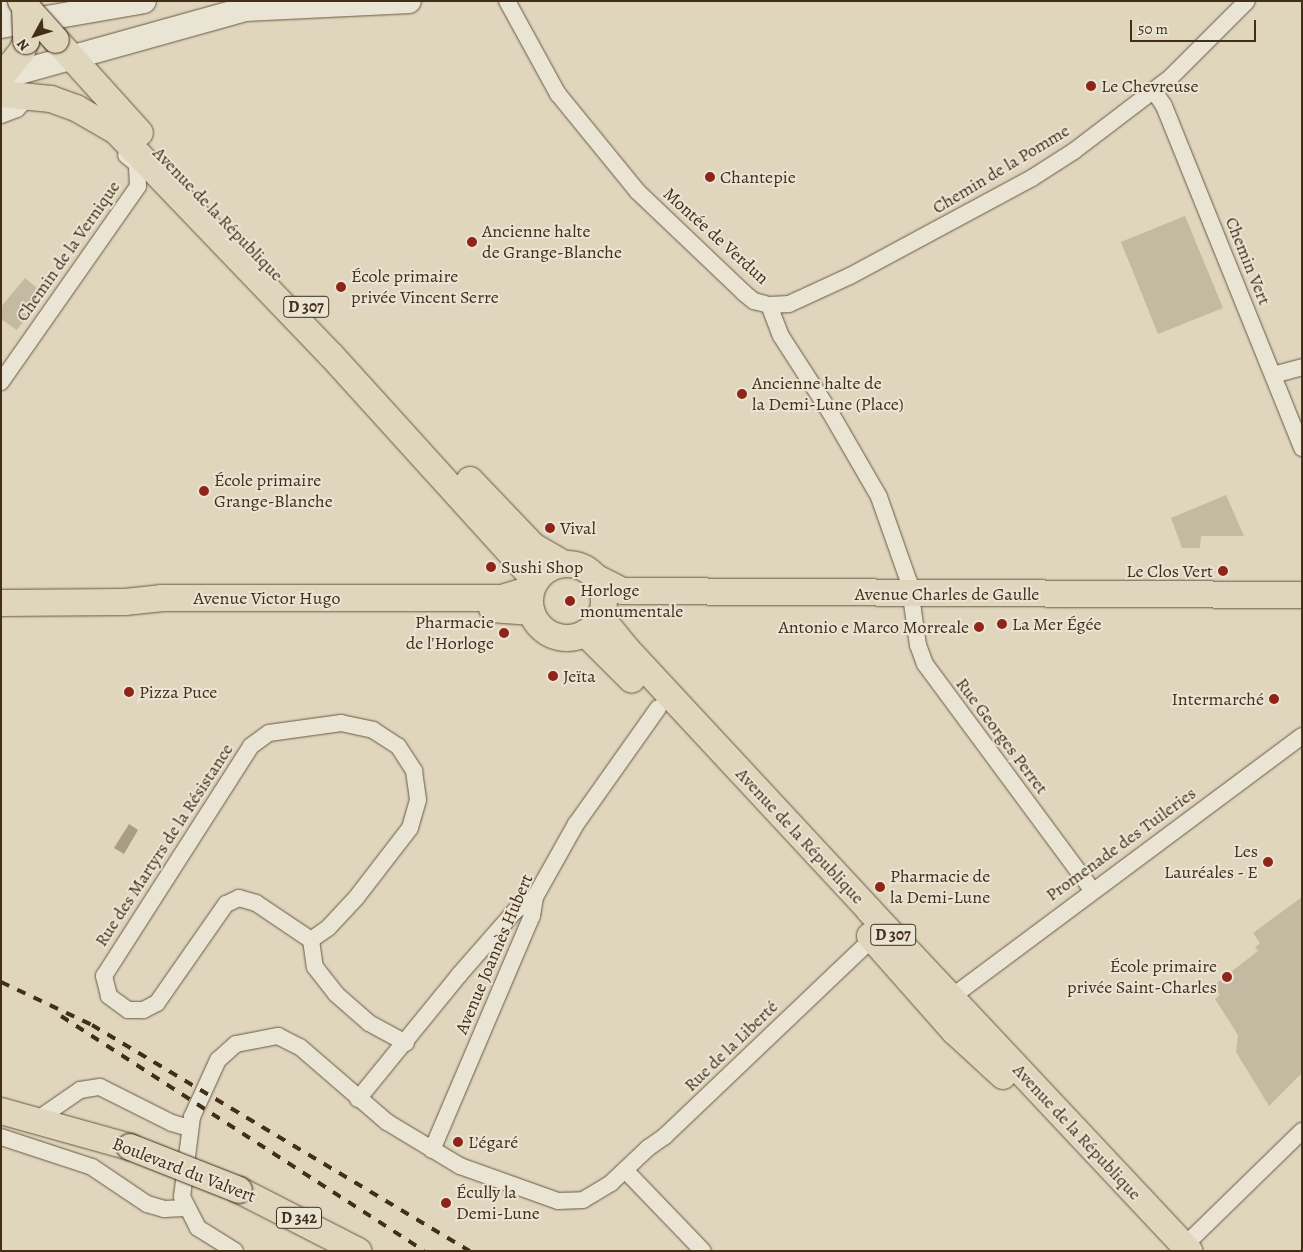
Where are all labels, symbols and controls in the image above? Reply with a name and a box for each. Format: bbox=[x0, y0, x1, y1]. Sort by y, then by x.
north arrow bbox=[10, 10, 60, 60]
scale bar bbox=[1133, 10, 1259, 42]
text: 50 m bbox=[1138, 19, 1168, 39]
text: N bbox=[12, 35, 34, 55]
place label: Le Chevreuse bbox=[1101, 75, 1199, 97]
marker: Le Chevreuse bbox=[1085, 80, 1097, 92]
street label: Chemin de la Pomme bbox=[929, 120, 1073, 218]
street label: Avenue de la République bbox=[148, 142, 288, 286]
place label: Chantepie bbox=[720, 166, 796, 188]
marker: Chantepie bbox=[704, 171, 716, 183]
street label: Chemin de la Vernique bbox=[11, 177, 125, 325]
street label: Montée de Verdun bbox=[659, 183, 773, 289]
street label: Chemin Vert bbox=[1221, 214, 1275, 308]
place label: Ancienne halte de Grange-Blanche bbox=[482, 221, 622, 264]
marker: Ancienne halte de Grange-Blanche bbox=[466, 236, 478, 248]
place label: École primaire privée Vincent Serre bbox=[351, 266, 499, 308]
marker: École primaire privée Vincent Serre bbox=[335, 281, 347, 293]
road number: D 307 bbox=[282, 294, 330, 320]
place label: Ancienne halte de la Demi-Lune (Place) bbox=[752, 373, 904, 416]
marker: Ancienne halte de la Demi-Lune (Place) bbox=[736, 388, 748, 400]
place label: École primaire Grange-Blanche bbox=[214, 470, 333, 512]
marker: École primaire Grange-Blanche bbox=[198, 485, 210, 497]
place label: Vival bbox=[560, 517, 596, 539]
marker: Vival bbox=[544, 522, 556, 534]
place label: Sushi Shop bbox=[501, 556, 583, 578]
place label: Le Clos Vert bbox=[1126, 560, 1213, 582]
marker: Sushi Shop bbox=[485, 561, 497, 573]
marker: Le Clos Vert bbox=[1217, 565, 1229, 577]
place label: Horloge monumentale bbox=[580, 580, 683, 622]
street label: Avenue Charles de Gaulle bbox=[855, 583, 1039, 605]
street label: Avenue Victor Hugo bbox=[194, 587, 340, 609]
marker: Horloge monumentale bbox=[564, 595, 576, 607]
place label: Pharmacie de l'Horloge bbox=[406, 612, 494, 654]
place label: La Mer Égée bbox=[1012, 613, 1102, 635]
place label: Antonio e Marco Morreale bbox=[779, 616, 969, 638]
marker: La Mer Égée bbox=[996, 618, 1008, 630]
marker: Antonio e Marco Morreale bbox=[973, 621, 985, 633]
marker: Pharmacie de l'Horloge bbox=[498, 627, 510, 639]
place label: Jeïta bbox=[563, 665, 596, 687]
marker: Jeïta bbox=[547, 670, 559, 682]
street label: Rue Georges Perret bbox=[951, 674, 1053, 798]
place label: Pizza Puce bbox=[139, 681, 217, 703]
marker: Pizza Puce bbox=[123, 686, 135, 698]
place label: Intermarché bbox=[1172, 688, 1264, 710]
marker: Intermarché bbox=[1268, 693, 1280, 705]
street label: Rue des Martyrs de la Résistance bbox=[90, 739, 238, 951]
street label: Avenue de la République bbox=[731, 763, 869, 909]
street label: Promenade des Tuileries bbox=[1042, 782, 1200, 906]
place label: Les Lauréales - E bbox=[1163, 841, 1258, 884]
marker: Les Lauréales - E bbox=[1262, 856, 1274, 868]
place label: Pharmacie de la Demi-Lune bbox=[890, 866, 990, 909]
street label: Avenue Joannès Hubert bbox=[451, 871, 537, 1037]
marker: Pharmacie de la Demi-Lune bbox=[874, 881, 886, 893]
road number: D 307 bbox=[869, 922, 917, 948]
place label: École primaire privée Saint-Charles bbox=[1067, 956, 1217, 999]
marker: École primaire privée Saint-Charles bbox=[1221, 971, 1233, 983]
street label: Rue de la Liberté bbox=[680, 996, 782, 1096]
street label: Avenue de la République bbox=[1008, 1059, 1146, 1205]
place label: L’égaré bbox=[468, 1131, 518, 1153]
street label: Boulevard du Valvert bbox=[109, 1133, 259, 1207]
marker: L’égaré bbox=[452, 1136, 464, 1148]
place label: Écully la Demi-Lune bbox=[456, 1182, 540, 1224]
marker: Écully la Demi-Lune bbox=[440, 1197, 452, 1209]
road number: D 342 bbox=[275, 1204, 323, 1232]

